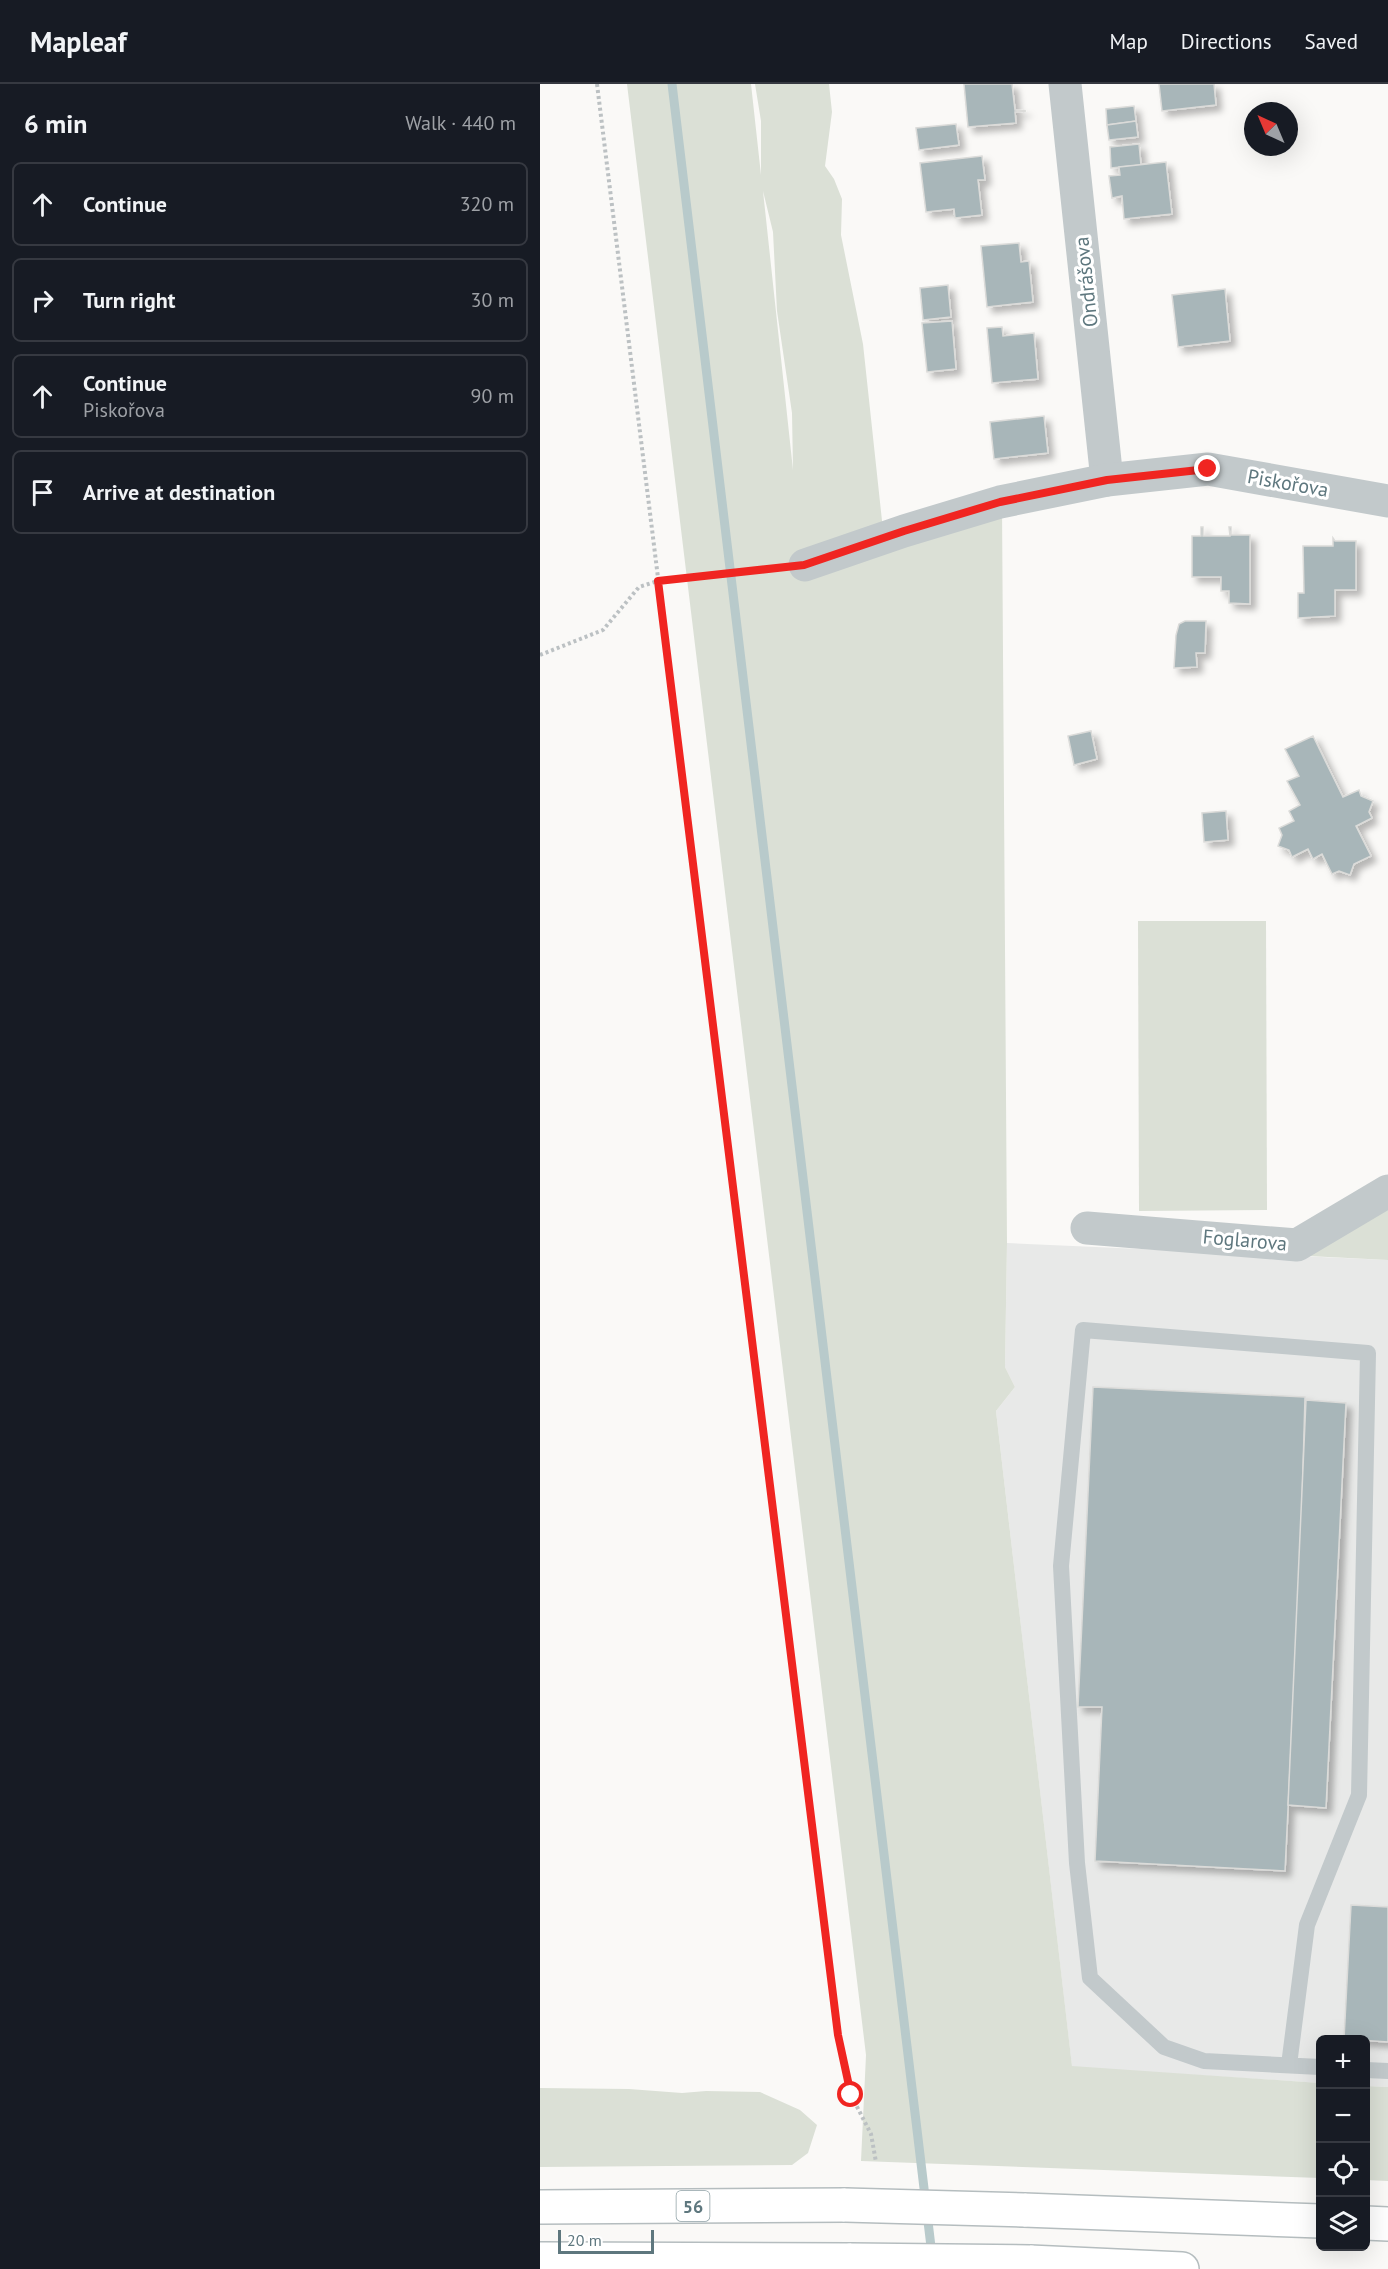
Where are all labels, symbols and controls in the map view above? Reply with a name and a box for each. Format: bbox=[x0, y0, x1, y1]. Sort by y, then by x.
text: Mapleaf bbox=[30, 23, 127, 60]
text: Map bbox=[1109, 28, 1148, 55]
text: Directions bbox=[1181, 28, 1272, 55]
text: Saved bbox=[1305, 28, 1358, 55]
north arrow bbox=[1244, 102, 1298, 156]
text: 6 min bbox=[24, 107, 87, 140]
text: Walk · 440 m bbox=[405, 110, 516, 136]
icon: ahead bbox=[26, 188, 59, 221]
text: Continue bbox=[83, 190, 167, 218]
text: 320 m bbox=[460, 191, 514, 217]
street label: Ondrášova bbox=[1068, 236, 1104, 328]
icon: right bbox=[26, 284, 59, 317]
text: Turn right bbox=[83, 286, 175, 314]
text: 30 m bbox=[471, 287, 514, 313]
text: Continue bbox=[83, 369, 167, 397]
icon: ahead bbox=[26, 380, 59, 413]
text: 90 m bbox=[471, 383, 514, 409]
text: Piskořova bbox=[83, 397, 165, 423]
route end bbox=[1194, 455, 1220, 481]
street label: Piskořova bbox=[1245, 463, 1331, 503]
icon: arrive bbox=[26, 476, 59, 509]
text: Arrive at destination bbox=[83, 478, 275, 506]
street label: Foglarova bbox=[1202, 1223, 1288, 1257]
map controls bbox=[1316, 2035, 1370, 2251]
button: + bbox=[1316, 2035, 1370, 2089]
route start bbox=[837, 2081, 863, 2107]
button: − bbox=[1316, 2089, 1370, 2143]
button: locate bbox=[1316, 2143, 1370, 2197]
road number: 56 bbox=[676, 2191, 710, 2221]
button: layers bbox=[1316, 2197, 1370, 2251]
scale bar bbox=[558, 2227, 654, 2254]
text: 20 m bbox=[567, 2230, 602, 2250]

